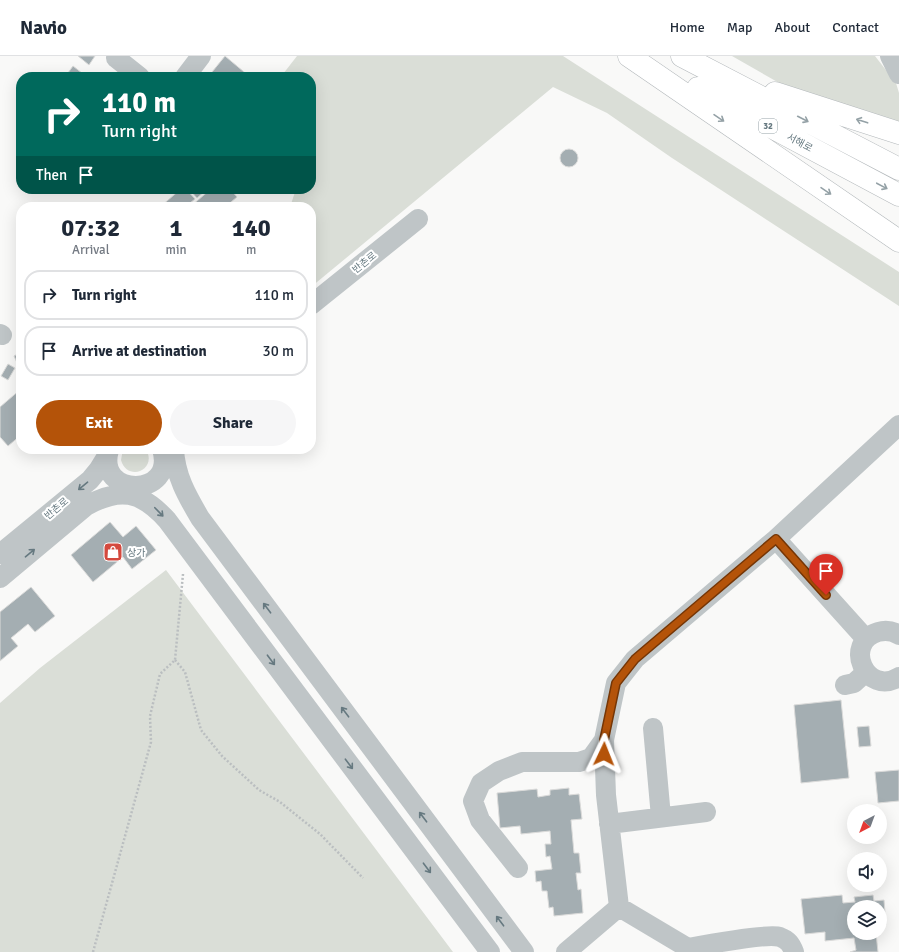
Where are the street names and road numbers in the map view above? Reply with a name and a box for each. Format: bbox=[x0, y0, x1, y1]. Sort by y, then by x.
road number: 32 bbox=[759, 119, 777, 133]
street label: 서해로 bbox=[785, 131, 815, 155]
street label: 반촌로 bbox=[350, 249, 379, 276]
street label: 반촌로 bbox=[42, 495, 71, 522]

